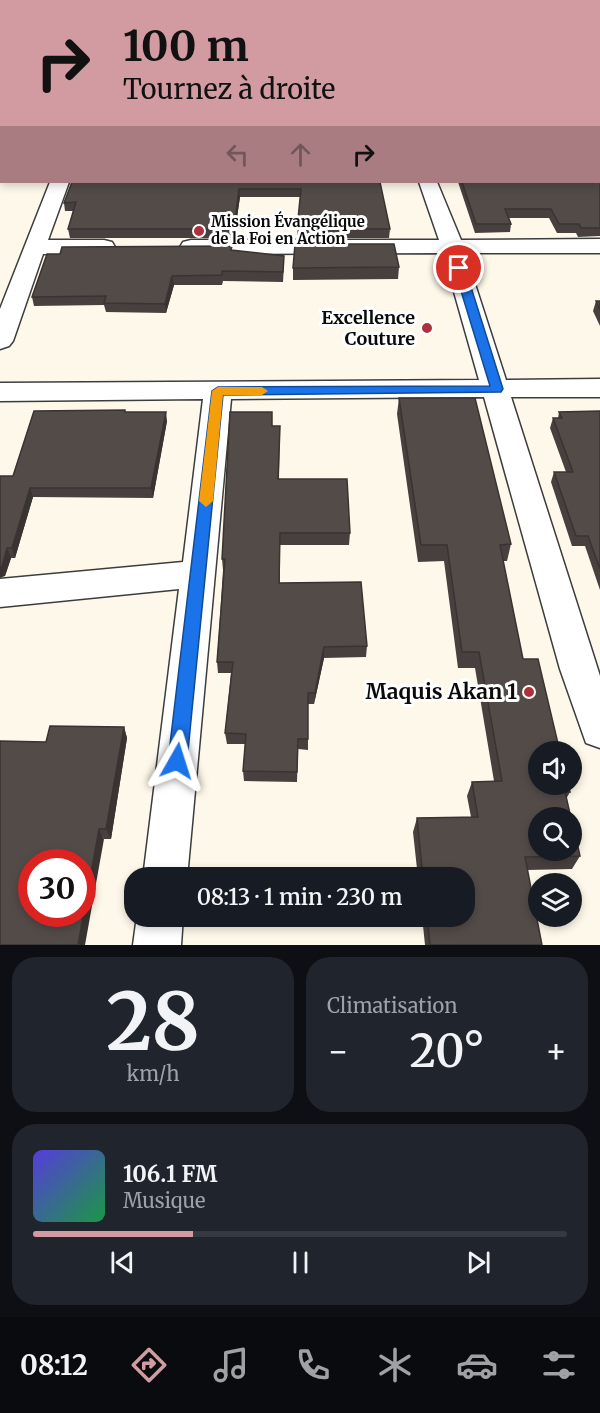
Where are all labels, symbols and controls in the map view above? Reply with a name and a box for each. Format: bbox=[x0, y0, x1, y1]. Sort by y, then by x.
text: 100 m bbox=[123, 20, 249, 72]
icon: right bbox=[24, 24, 102, 102]
text: Tournez à droite bbox=[123, 72, 335, 106]
icon: left bbox=[221, 138, 254, 171]
icon: ahead bbox=[284, 138, 317, 171]
icon: right bbox=[347, 138, 380, 171]
place label: Mission Évangélique de la Foi en Action bbox=[211, 211, 365, 248]
marker: Mission Évangélique de la Foi en Action bbox=[192, 224, 206, 238]
pin bbox=[433, 242, 484, 293]
icon: arrive bbox=[442, 251, 475, 284]
place label: Excellence Couture bbox=[321, 306, 415, 350]
marker: Excellence Couture bbox=[420, 321, 434, 335]
place label: Maquis Akan 1 bbox=[365, 678, 517, 705]
marker: Maquis Akan 1 bbox=[522, 685, 536, 699]
position arrow bbox=[145, 729, 209, 793]
map controls bbox=[528, 741, 582, 927]
button: sound bbox=[528, 741, 582, 795]
button: search bbox=[528, 807, 582, 861]
speed limit sign: 30 bbox=[18, 849, 96, 927]
button: layers bbox=[528, 873, 582, 927]
text: 08:13 · 1 min · 230 m bbox=[197, 883, 402, 911]
text: 28 bbox=[106, 973, 200, 1071]
text: Climatisation bbox=[327, 993, 458, 1018]
text: 20° bbox=[409, 1023, 485, 1079]
text: − bbox=[327, 1031, 349, 1072]
text: + bbox=[545, 1031, 567, 1072]
text: km/h bbox=[127, 1061, 179, 1086]
text: 106.1 FM bbox=[123, 1160, 217, 1188]
text: Musique bbox=[123, 1188, 205, 1213]
icon: previous bbox=[106, 1246, 139, 1279]
icon: pause bbox=[284, 1246, 317, 1279]
icon: next bbox=[462, 1246, 495, 1279]
icon: directions bbox=[128, 1344, 170, 1386]
icon: music bbox=[210, 1344, 252, 1386]
icon: phone bbox=[292, 1344, 334, 1386]
icon: climate bbox=[374, 1344, 416, 1386]
icon: car bbox=[456, 1344, 498, 1386]
icon: filters bbox=[538, 1344, 580, 1386]
text: 08:12 bbox=[20, 1348, 88, 1382]

